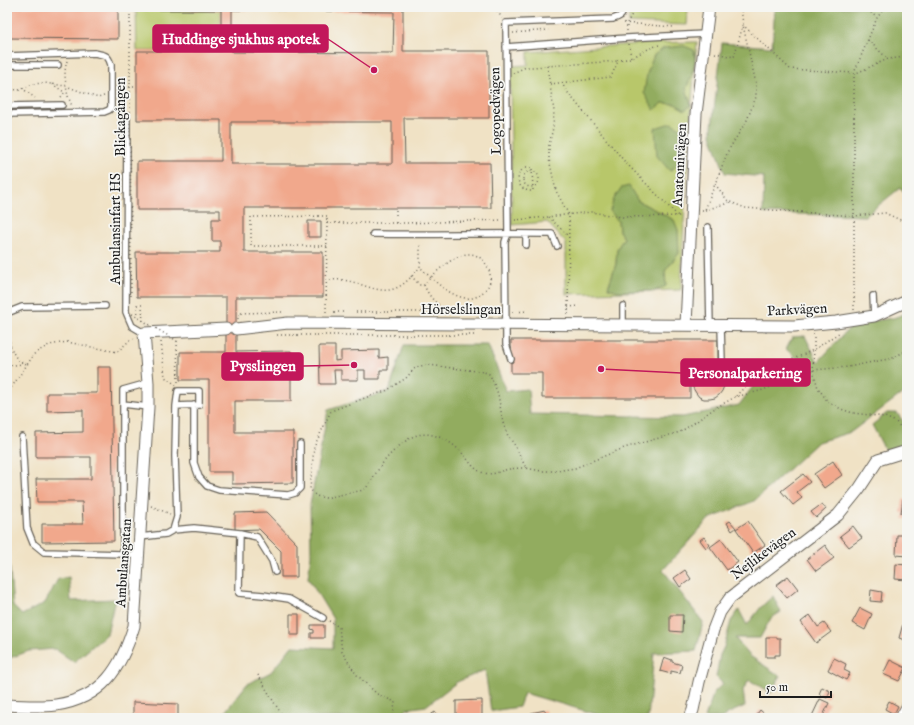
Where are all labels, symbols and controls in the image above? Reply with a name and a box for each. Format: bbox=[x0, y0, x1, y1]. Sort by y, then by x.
callout: Huddinge sjukhus apotek bbox=[153, 25, 328, 52]
text: Huddinge sjukhus apotek bbox=[162, 30, 321, 49]
street label: Logopedvägen bbox=[486, 66, 506, 155]
street label: Blickagången bbox=[112, 77, 130, 156]
street label: Anatomivägen bbox=[669, 122, 691, 208]
street label: Ambulansinfart HS bbox=[107, 173, 125, 286]
street label: Parkvägen bbox=[766, 299, 828, 321]
street label: Hörselslingan bbox=[421, 301, 502, 319]
callout: Pysslingen bbox=[222, 353, 303, 380]
text: Pysslingen bbox=[230, 357, 296, 376]
callout: Personalparkering bbox=[681, 359, 810, 386]
text: Personalparkering bbox=[688, 364, 802, 383]
street label: Ambulansgatan bbox=[112, 517, 136, 609]
street label: Nejlikevägen bbox=[728, 523, 800, 584]
scale bar bbox=[760, 673, 831, 699]
text: 50 m bbox=[766, 680, 788, 695]

